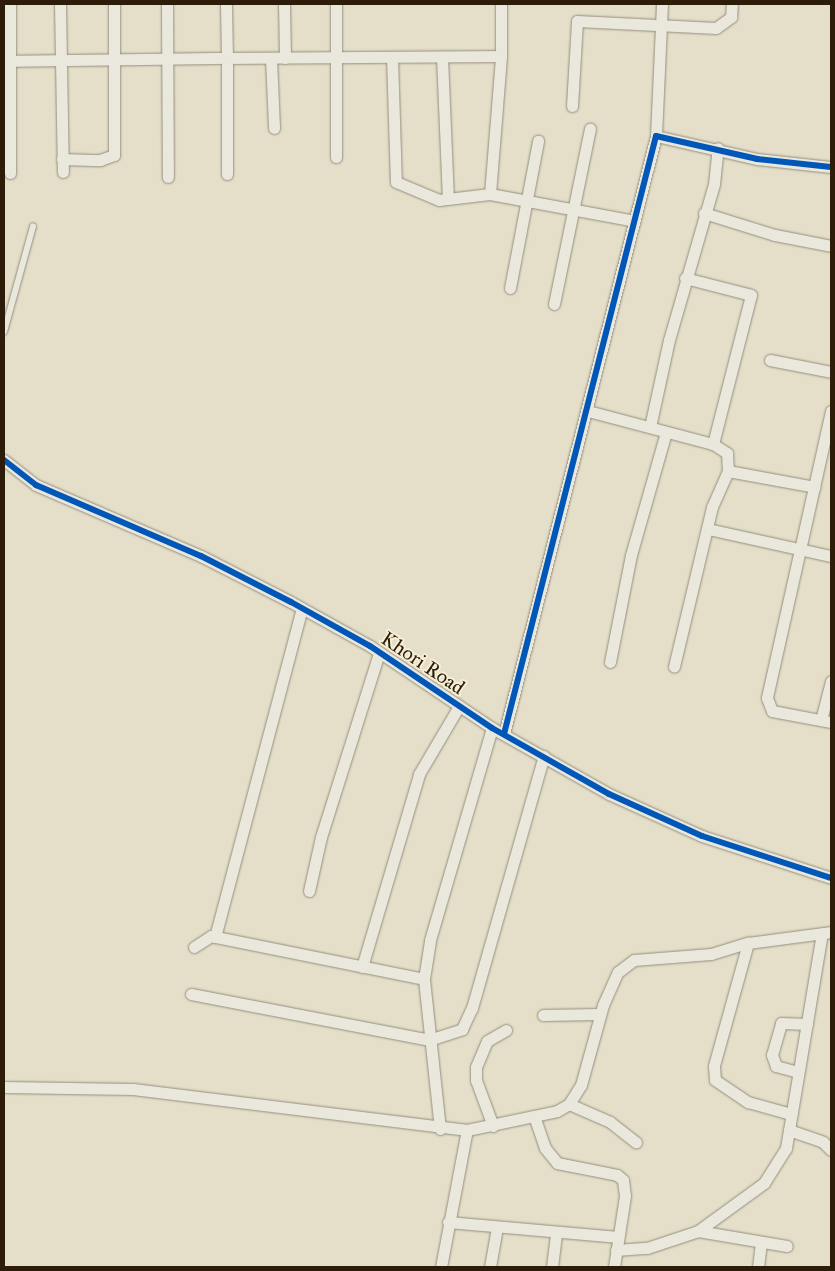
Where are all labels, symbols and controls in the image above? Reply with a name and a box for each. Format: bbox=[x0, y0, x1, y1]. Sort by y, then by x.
street label: Khori Road bbox=[377, 626, 469, 700]

